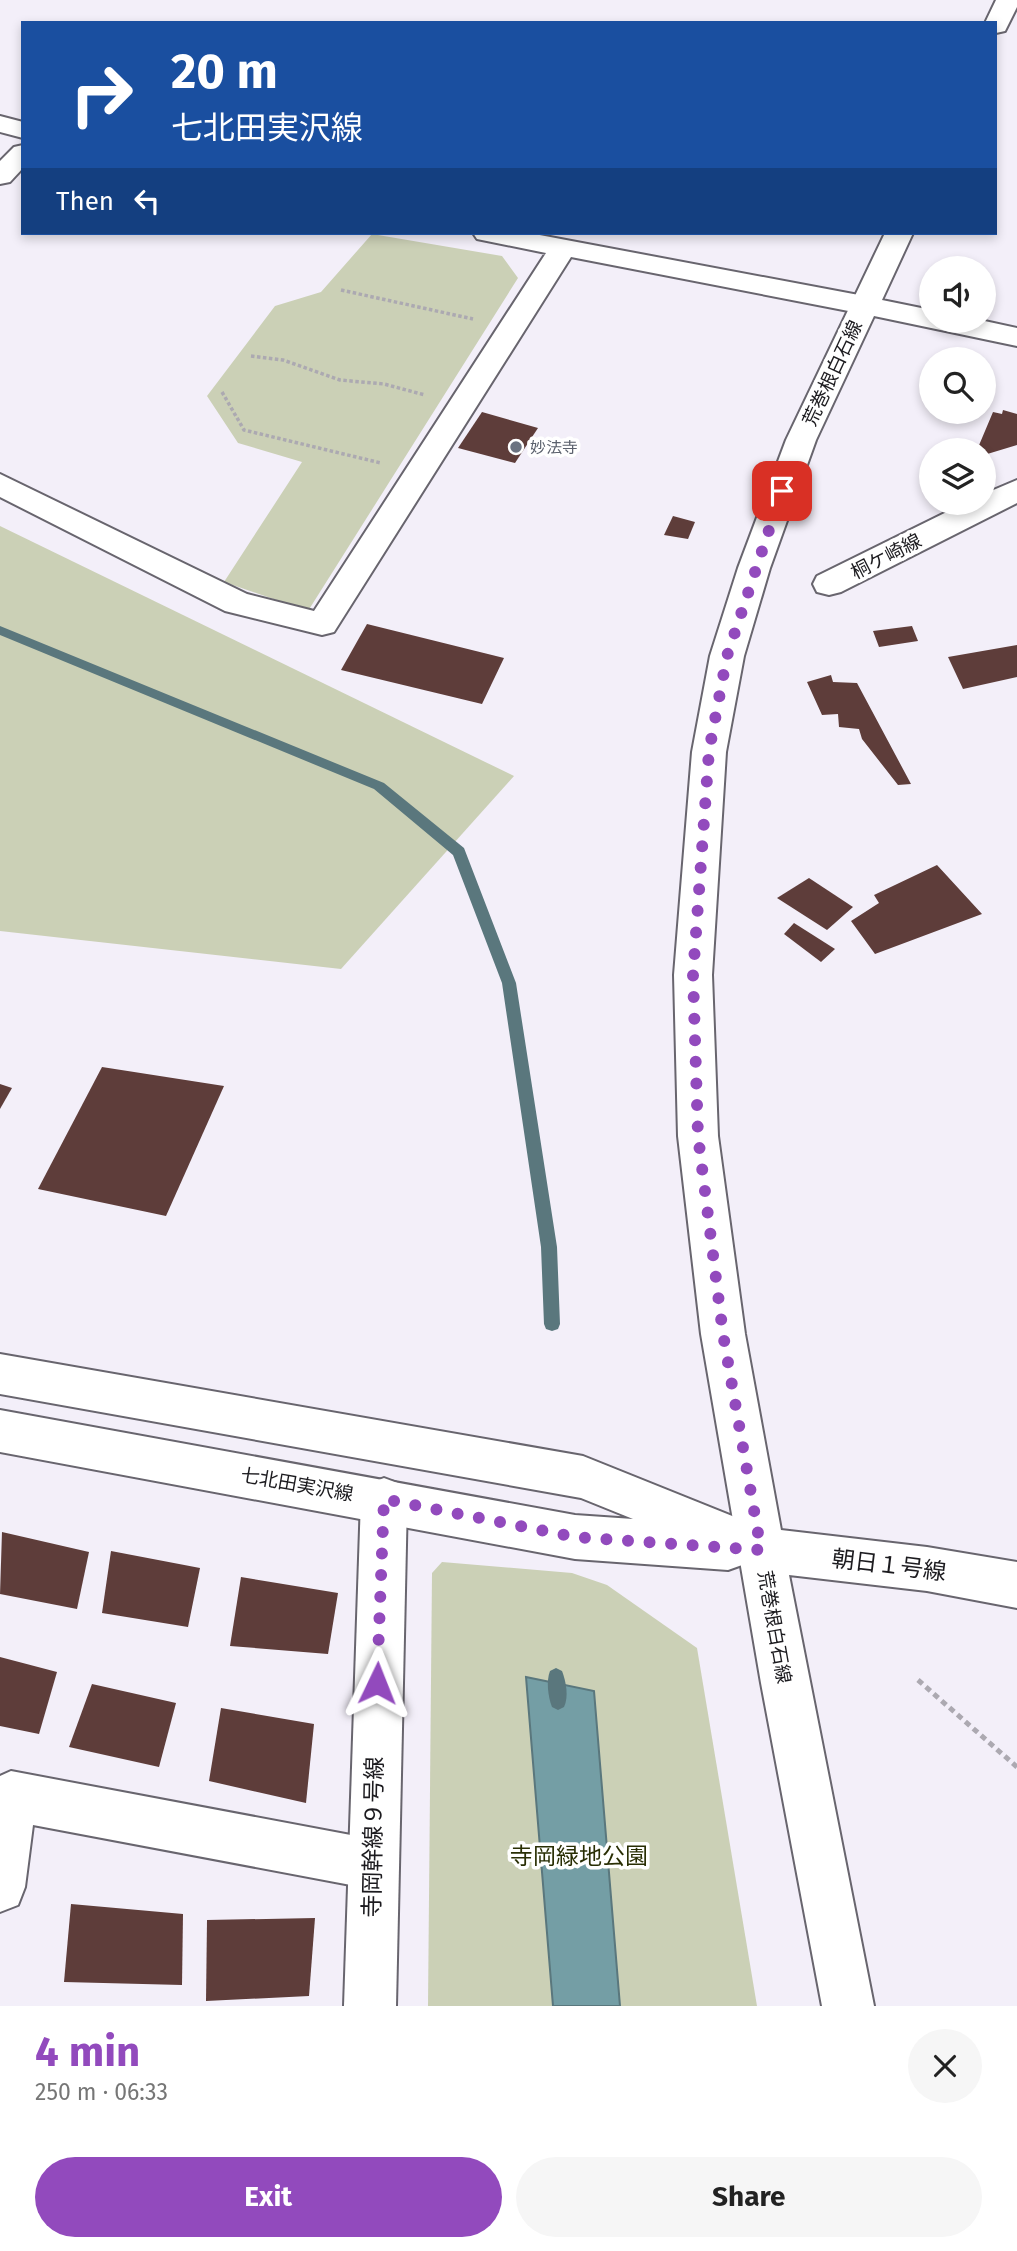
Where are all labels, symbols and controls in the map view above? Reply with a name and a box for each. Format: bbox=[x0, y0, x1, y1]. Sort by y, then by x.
text: 20 m bbox=[171, 42, 278, 101]
icon: right bbox=[56, 49, 147, 140]
text: 七北田実沢線 bbox=[171, 109, 363, 147]
icon: left bbox=[128, 182, 166, 220]
text: Then bbox=[56, 186, 114, 217]
map controls bbox=[919, 256, 996, 515]
button: sound bbox=[919, 256, 996, 333]
street label: 荒巻根白石線 bbox=[798, 317, 867, 430]
button: search bbox=[919, 347, 996, 424]
place label: 妙法寺 bbox=[530, 438, 578, 457]
button: layers bbox=[919, 438, 996, 515]
marker: 妙法寺 bbox=[508, 439, 524, 455]
pin bbox=[752, 461, 812, 521]
icon: arrive bbox=[763, 472, 801, 510]
street label: 桐ケ崎線 bbox=[847, 529, 925, 584]
street label: 七北田実沢線 bbox=[239, 1463, 355, 1506]
street label: 朝日１号線 bbox=[830, 1544, 948, 1586]
street label: 荒巻根白石線 bbox=[753, 1569, 796, 1685]
position arrow bbox=[340, 1646, 414, 1720]
street label: 寺岡幹線９号線 bbox=[358, 1756, 388, 1918]
park label: 寺岡緑地公園 bbox=[510, 1842, 648, 1870]
text: 4 min bbox=[35, 2027, 140, 2077]
button: close bbox=[908, 2029, 982, 2103]
text: 250 m · 06:33 bbox=[35, 2078, 168, 2106]
button: Exit bbox=[35, 2157, 502, 2237]
button: Share bbox=[516, 2157, 982, 2237]

